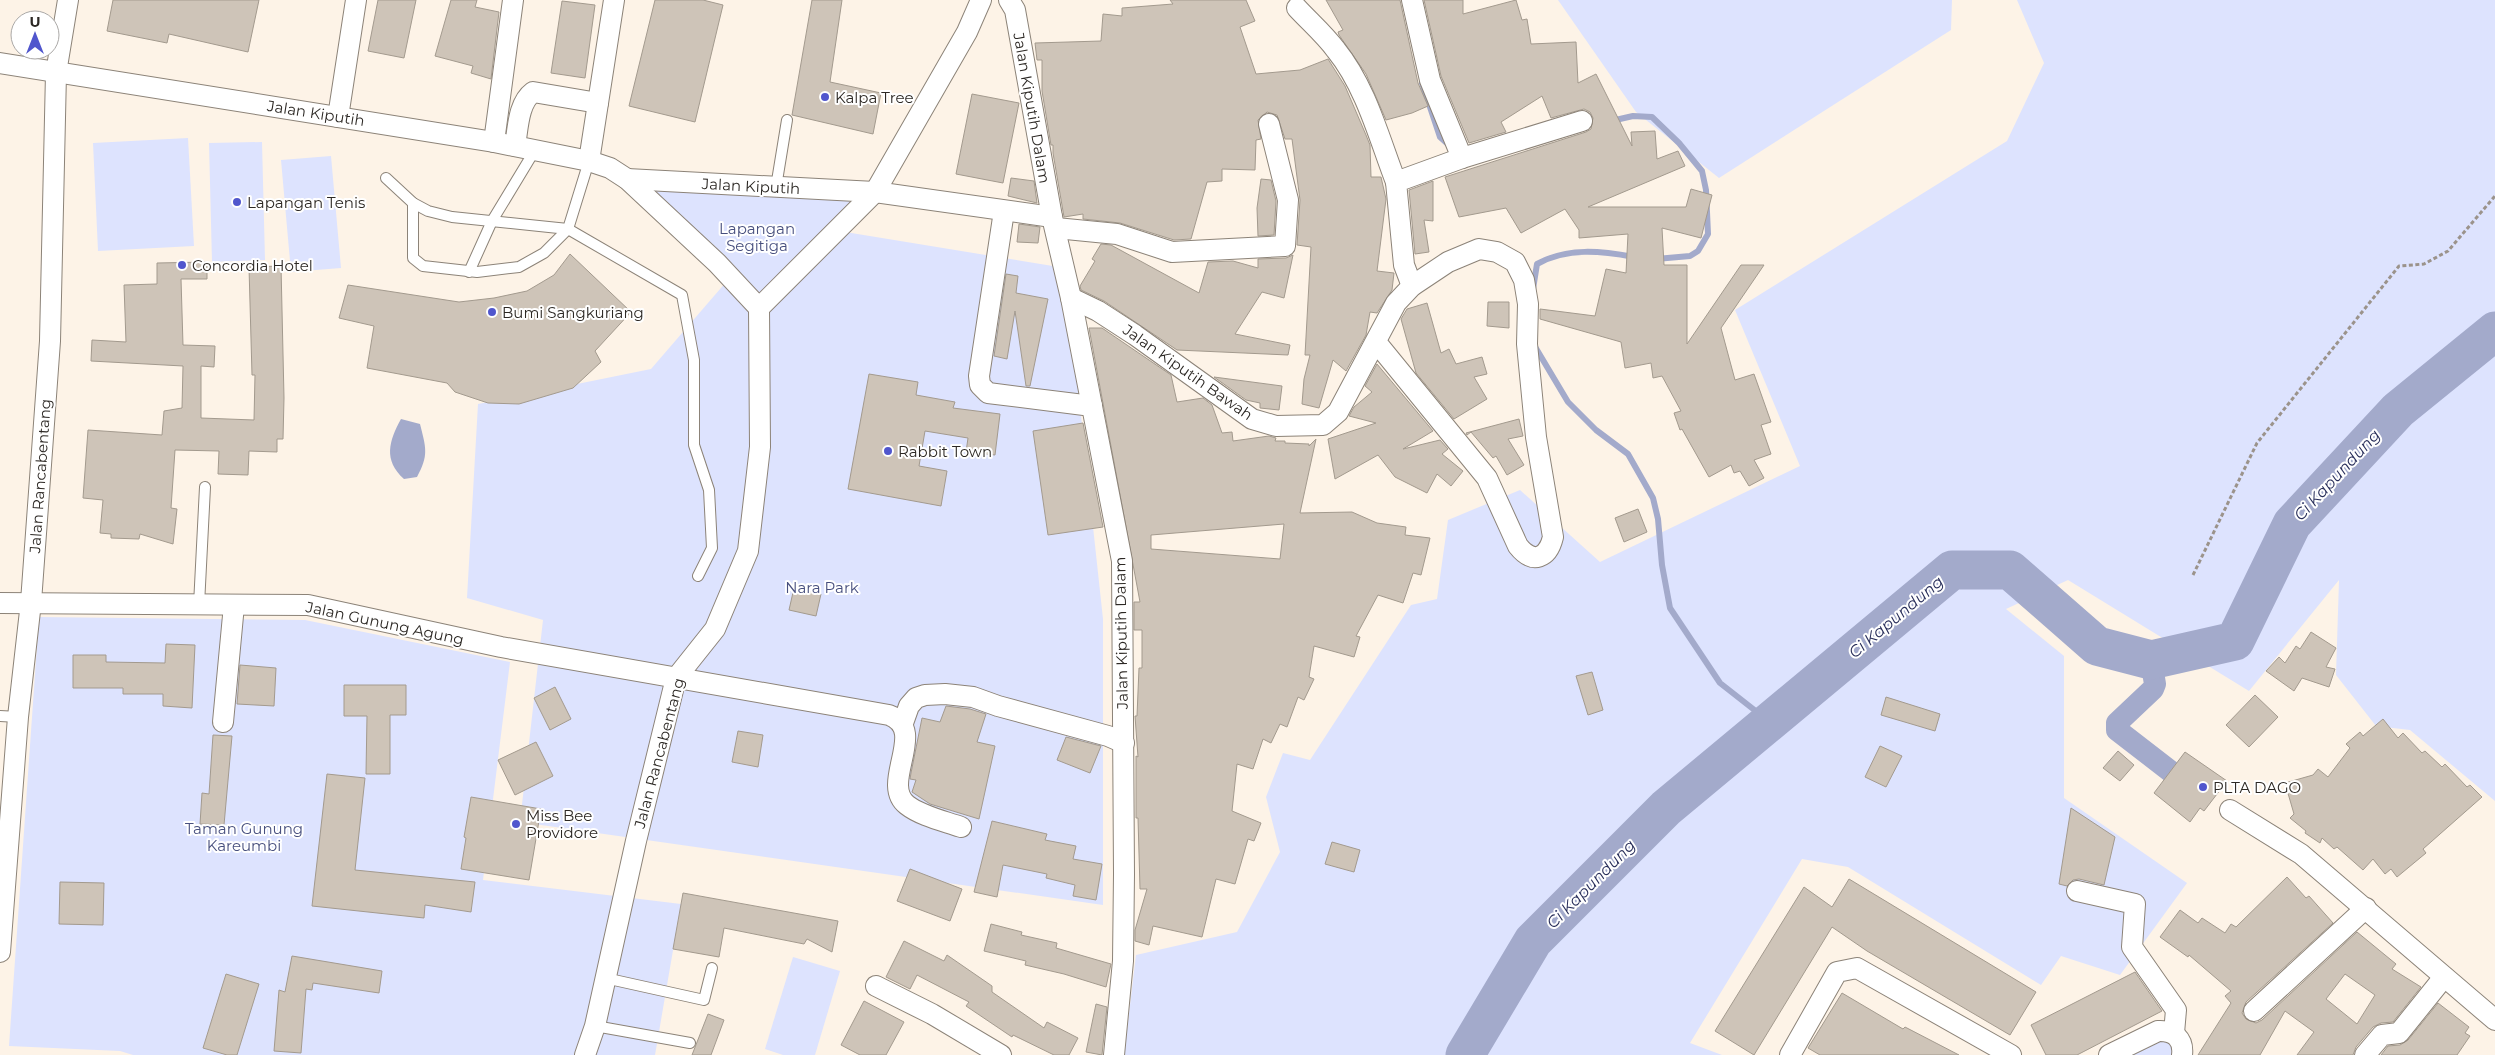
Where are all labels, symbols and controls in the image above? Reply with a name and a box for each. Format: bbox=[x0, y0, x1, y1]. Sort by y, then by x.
north arrow bbox=[10, 10, 60, 60]
text: U bbox=[29, 13, 41, 31]
street label: Jalan Kiputih Dalam bbox=[1009, 30, 1055, 185]
place label: Kalpa Tree bbox=[835, 88, 914, 107]
marker: Kalpa Tree bbox=[819, 91, 831, 103]
street label: Jalan Kiputih bbox=[265, 96, 366, 130]
street label: Jalan Kiputih bbox=[700, 174, 801, 198]
place label: Lapangan Tenis bbox=[247, 193, 365, 212]
marker: Lapangan Tenis bbox=[231, 196, 243, 208]
park label: Lapangan Segitiga bbox=[719, 219, 795, 255]
place label: Concordia Hotel bbox=[192, 256, 313, 275]
marker: Concordia Hotel bbox=[176, 259, 188, 271]
place label: Bumi Sangkuriang bbox=[502, 303, 644, 322]
marker: Bumi Sangkuriang bbox=[486, 306, 498, 318]
street label: Jalan Kiputih Bawah bbox=[1119, 319, 1257, 424]
street label: Jalan Rancabentang bbox=[25, 398, 55, 555]
water label: Ci Kapundung bbox=[2290, 425, 2384, 524]
place label: Rabbit Town bbox=[898, 442, 992, 461]
marker: Rabbit Town bbox=[882, 445, 894, 457]
street label: Jalan Kiputih Dalam bbox=[1110, 557, 1132, 710]
water label: Ci Kapundung bbox=[1845, 572, 1947, 662]
park label: Nara Park bbox=[785, 578, 859, 597]
street label: Jalan Gunung Agung bbox=[303, 597, 466, 649]
street label: Jalan Rancabentang bbox=[630, 676, 688, 831]
place label: PLTA DAGO bbox=[2213, 778, 2301, 797]
marker: PLTA DAGO bbox=[2197, 781, 2209, 793]
place label: Miss Bee Providore bbox=[526, 806, 598, 842]
marker: Miss Bee Providore bbox=[510, 818, 522, 830]
park label: Taman Gunung Kareumbi bbox=[185, 819, 303, 855]
water label: Ci Kapundung bbox=[1543, 836, 1639, 932]

